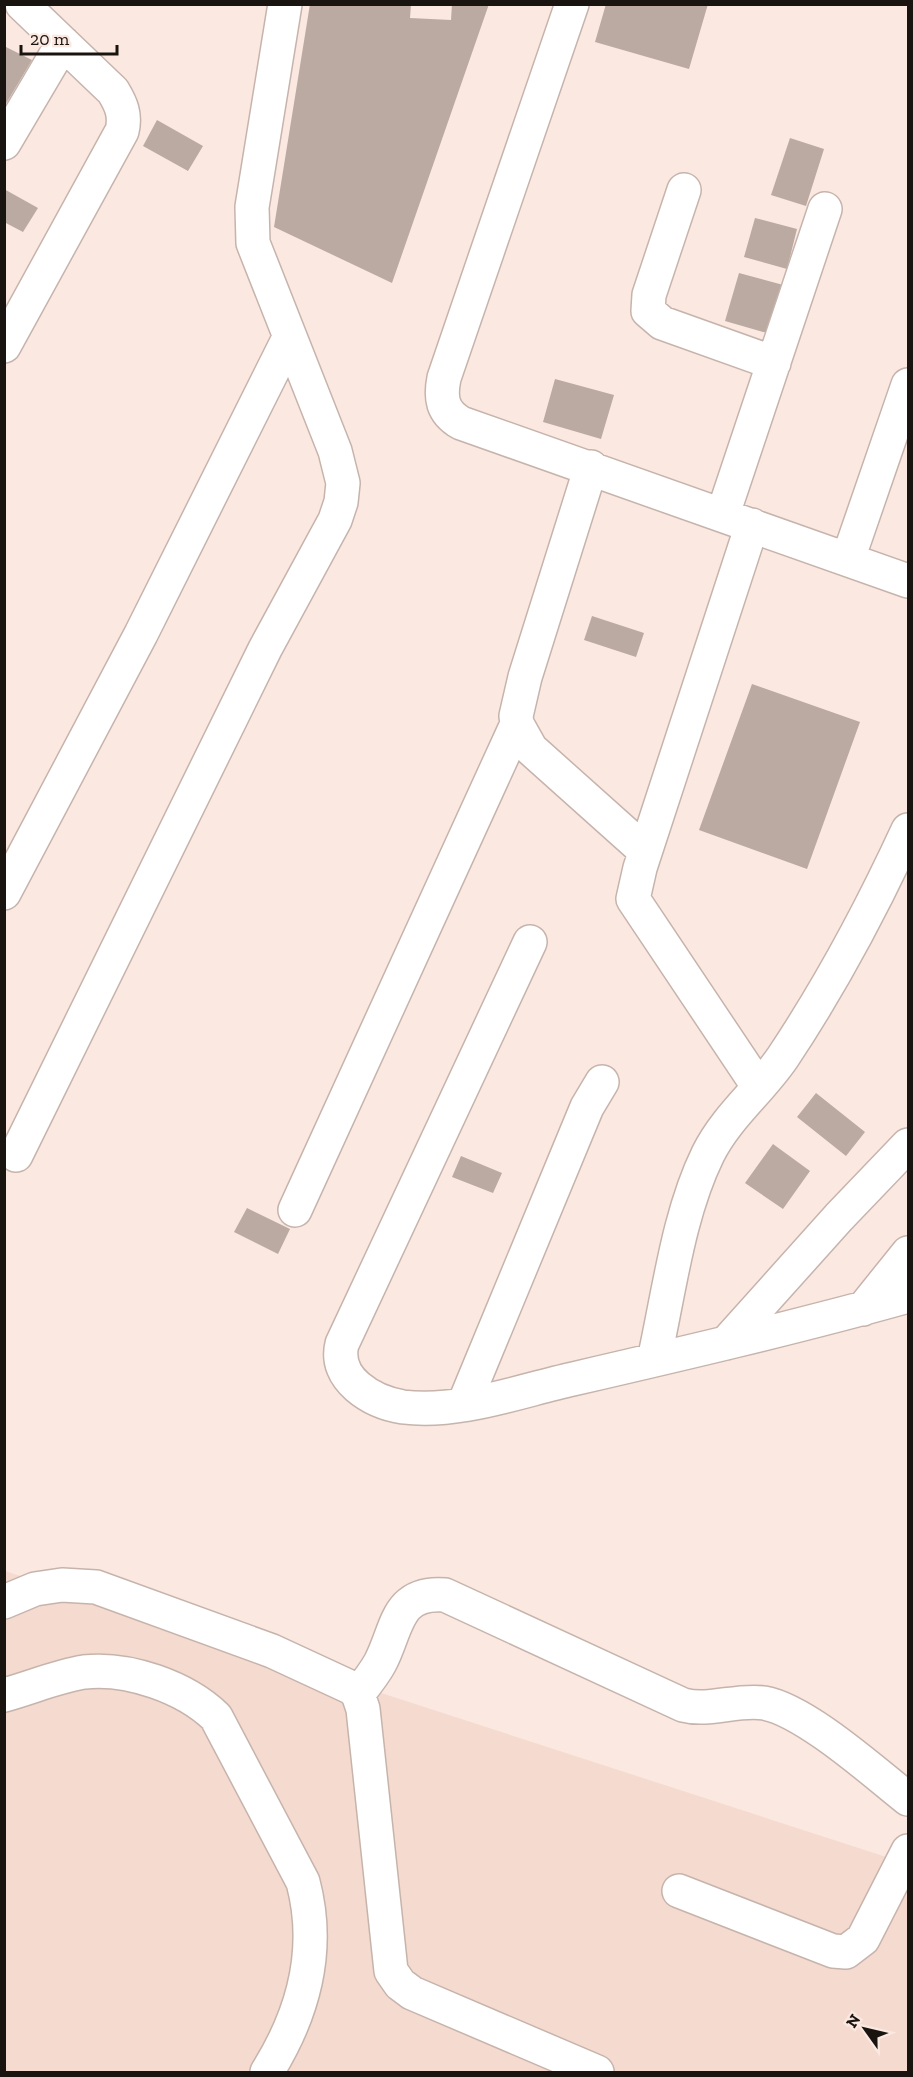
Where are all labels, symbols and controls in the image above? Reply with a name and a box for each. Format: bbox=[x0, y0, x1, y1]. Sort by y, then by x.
scale bar bbox=[21, 18, 117, 56]
text: 20 m bbox=[30, 28, 70, 50]
north arrow bbox=[835, 1999, 895, 2059]
text: N bbox=[842, 2011, 864, 2031]

